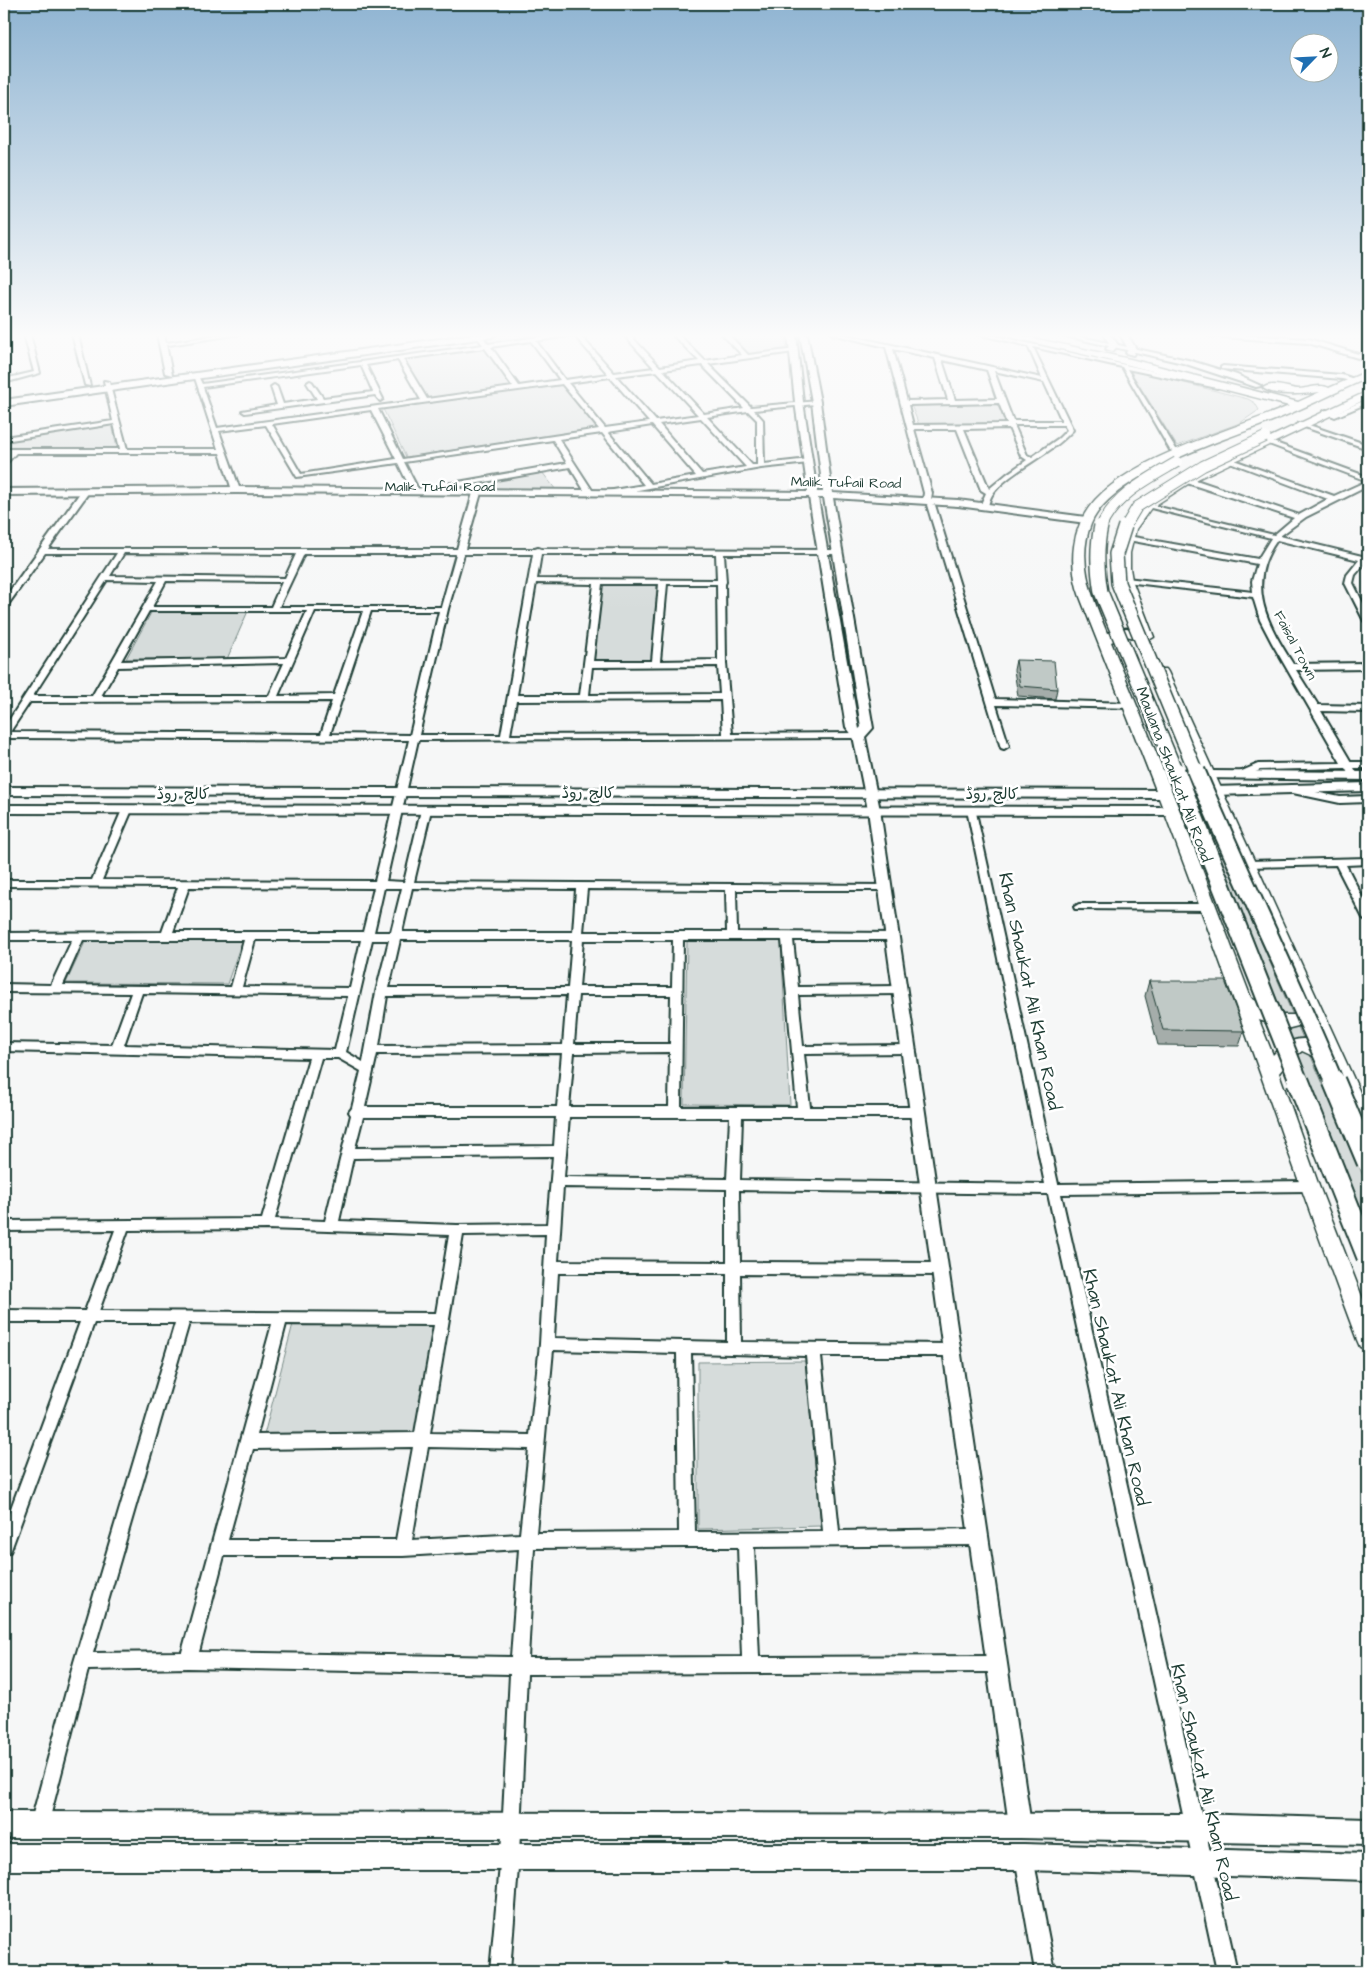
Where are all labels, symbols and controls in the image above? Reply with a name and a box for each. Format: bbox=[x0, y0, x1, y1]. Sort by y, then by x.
north arrow bbox=[1290, 32, 1340, 82]
text: N bbox=[1314, 45, 1336, 61]
street label: Malik Tufail Road bbox=[791, 472, 901, 494]
street label: Malik Tufail Road bbox=[385, 477, 495, 497]
street label: Faisal Town bbox=[1268, 607, 1322, 684]
street label: Maulana Shaukat Ali Road bbox=[1130, 683, 1218, 865]
street label: کالج روڈ bbox=[561, 782, 615, 804]
street label: کالج روڈ bbox=[156, 783, 210, 805]
street label: کالج روڈ bbox=[965, 783, 1019, 805]
street label: Khan Shaukat Ali Khan Road bbox=[991, 870, 1068, 1113]
street label: Khan Shaukat Ali Khan Road bbox=[1075, 1266, 1156, 1509]
street label: Khan Shaukat Ali Khan Road bbox=[1163, 1661, 1244, 1904]

